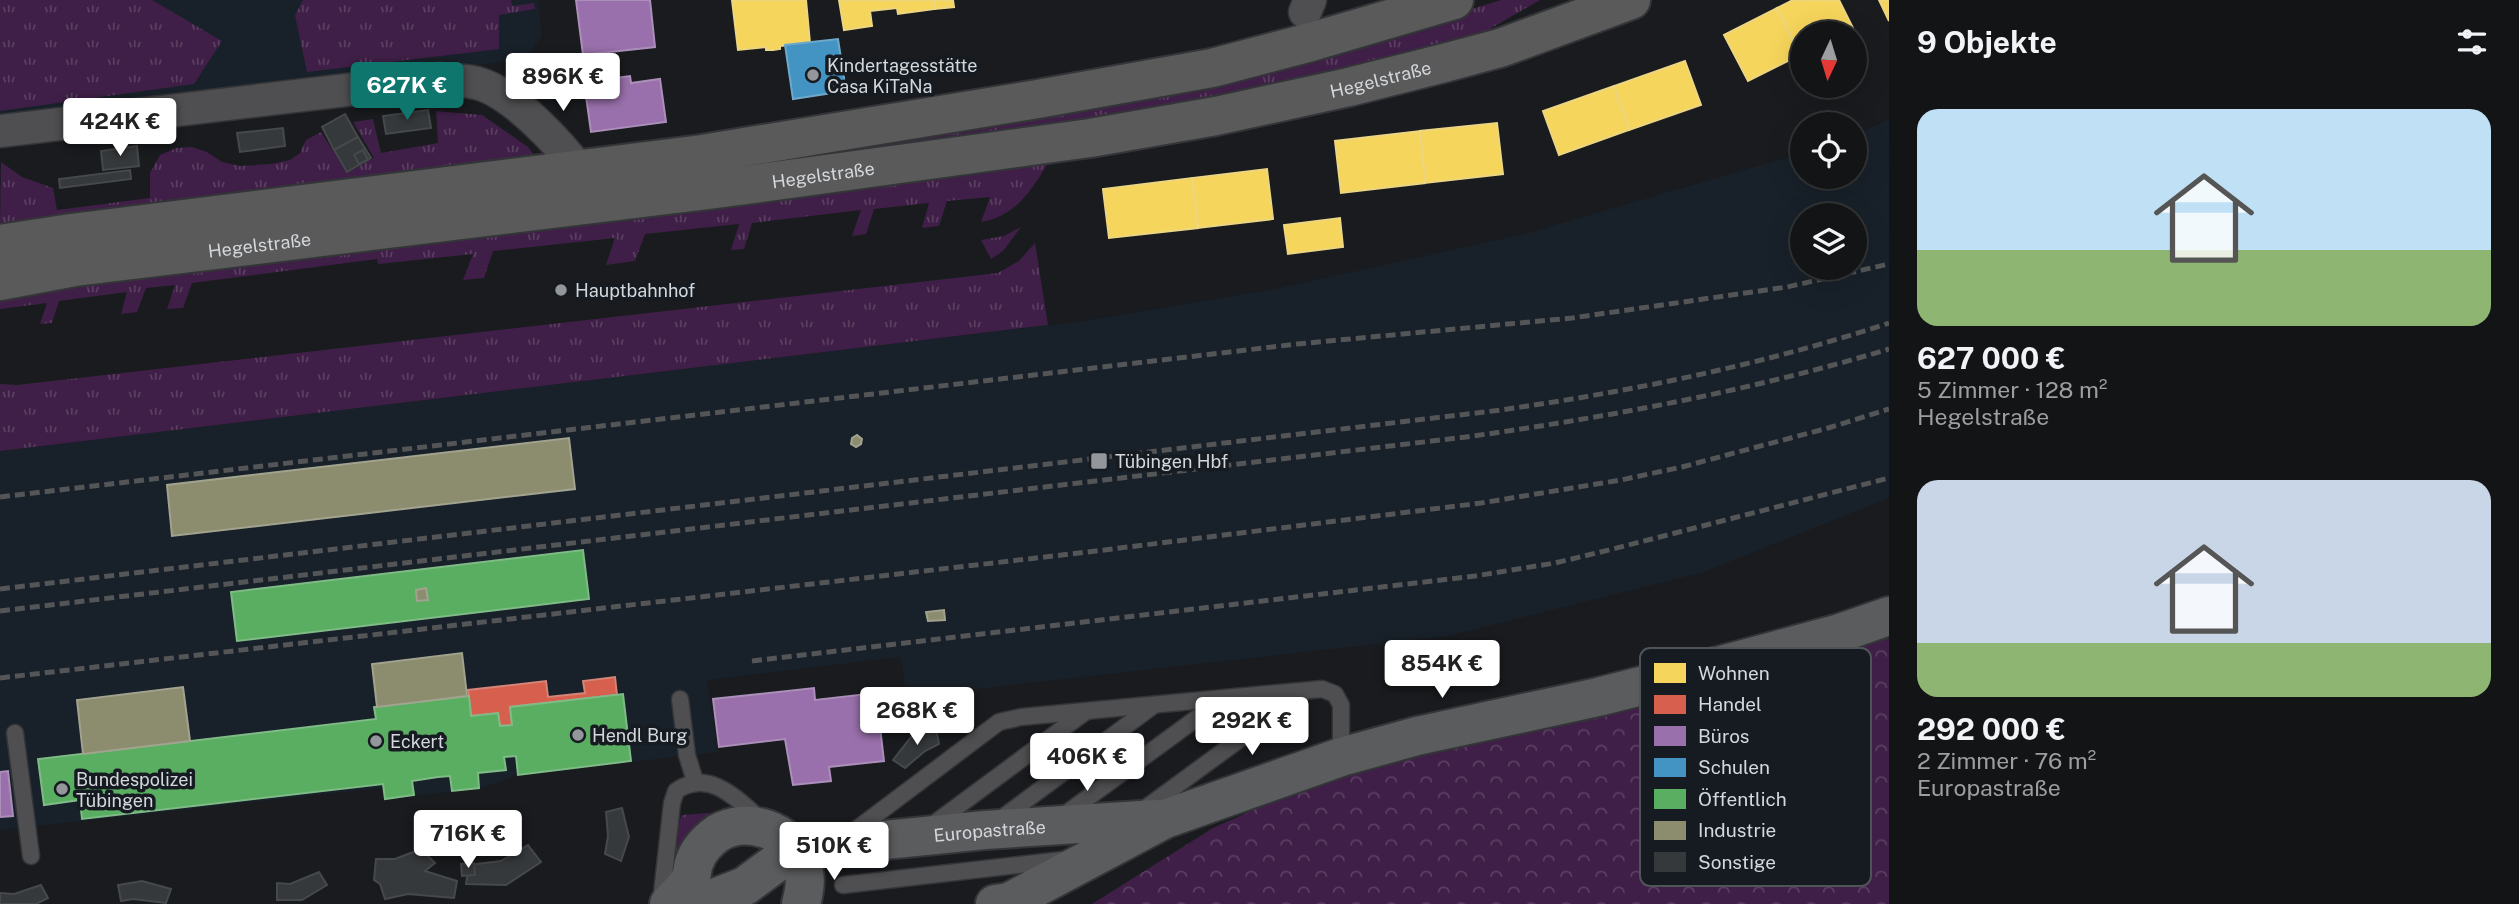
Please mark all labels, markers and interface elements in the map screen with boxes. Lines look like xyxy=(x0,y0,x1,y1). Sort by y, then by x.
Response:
north arrow xyxy=(1790,21,1867,98)
map controls xyxy=(1790,21,1867,280)
icon: filters xyxy=(2453,23,2491,61)
text: 9 Objekte xyxy=(1917,24,2057,60)
pin: 896K € xyxy=(506,54,620,113)
place label: Kindertagesstätte Casa KiTaNa xyxy=(827,55,977,97)
street label: Hegelstraße xyxy=(1328,56,1433,101)
pin: 627K € xyxy=(350,62,464,122)
text: 896K € xyxy=(522,62,604,89)
marker: Kindertagesstätte Casa KiTaNa xyxy=(805,67,821,83)
text: 627K € xyxy=(367,71,447,98)
pin: 424K € xyxy=(63,99,177,158)
text: 424K € xyxy=(79,107,161,134)
button: locate xyxy=(1790,112,1867,189)
icon: home xyxy=(2141,155,2267,281)
street label: Hegelstraße xyxy=(770,157,876,192)
button: layers xyxy=(1790,203,1867,280)
street label: Hegelstraße xyxy=(207,228,312,261)
place label: Hauptbahnhof xyxy=(575,280,695,301)
marker: Hauptbahnhof xyxy=(553,282,569,298)
text: 627 000 € xyxy=(1917,340,2066,376)
text: 5 Zimmer · 128 m² xyxy=(1917,376,2107,403)
text: Hegelstraße xyxy=(1917,403,2049,430)
marker: Tübingen Hbf xyxy=(1089,451,1109,471)
place label: Tübingen Hbf xyxy=(1115,451,1228,472)
icon: home xyxy=(2141,526,2267,652)
pin: 854K € xyxy=(1385,640,1499,700)
legend xyxy=(1640,648,1871,886)
text: 854K € xyxy=(1401,649,1483,676)
text: Wohnen xyxy=(1698,662,1770,684)
pin: 268K € xyxy=(860,688,974,747)
text: Handel xyxy=(1698,693,1762,715)
text: 268K € xyxy=(876,696,958,723)
pin: 292K € xyxy=(1195,698,1309,757)
text: 292K € xyxy=(1211,706,1293,733)
text: 292 000 € xyxy=(1917,711,2066,747)
place label: Hendl Burg xyxy=(592,725,688,746)
text: Büros xyxy=(1698,725,1749,747)
marker: Hendl Burg xyxy=(570,727,586,743)
place label: Eckert xyxy=(390,731,444,752)
marker: Eckert xyxy=(368,733,384,749)
pin: 406K € xyxy=(1030,734,1144,793)
text: 406K € xyxy=(1046,742,1128,769)
text: 2 Zimmer · 76 m² xyxy=(1917,747,2096,774)
text: Schulen xyxy=(1698,756,1770,778)
place label: Bundespolizei Tübingen xyxy=(76,769,193,811)
text: Europastraße xyxy=(1917,774,2061,801)
marker: Bundespolizei Tübingen xyxy=(54,781,70,797)
text: Öffentlich xyxy=(1698,788,1787,810)
pin: 716K € xyxy=(411,810,525,870)
street label: Europastraße xyxy=(932,816,1046,846)
text: 716K € xyxy=(430,819,506,846)
text: Industrie xyxy=(1698,819,1776,841)
pin: 510K € xyxy=(777,822,891,882)
text: 510K € xyxy=(796,831,872,858)
text: Sonstige xyxy=(1698,851,1776,873)

